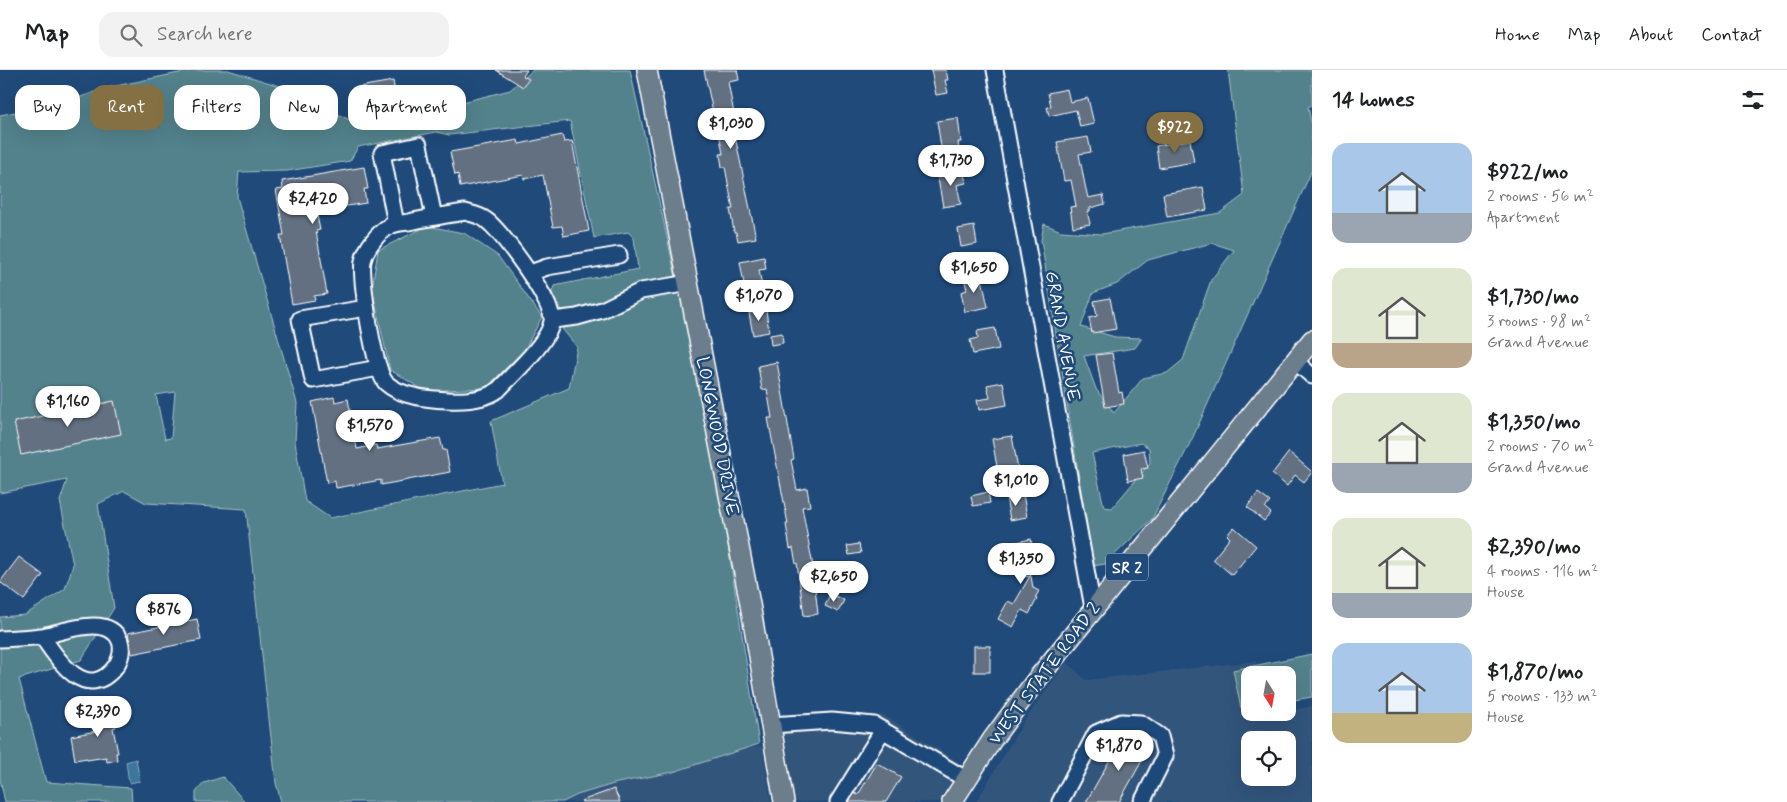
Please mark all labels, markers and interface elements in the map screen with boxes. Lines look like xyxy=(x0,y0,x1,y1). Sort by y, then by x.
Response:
search box xyxy=(99,12,449,57)
text: Map xyxy=(25,19,69,50)
icon: search xyxy=(117,21,145,49)
text: Search here xyxy=(157,22,253,47)
text: Home xyxy=(1495,23,1540,47)
text: Map xyxy=(1568,23,1601,47)
text: About xyxy=(1629,23,1673,47)
text: Contact xyxy=(1701,23,1762,47)
chip: Buy xyxy=(15,85,80,130)
chip: Rent xyxy=(90,85,164,130)
chip: Filters xyxy=(174,85,260,130)
chip: New xyxy=(270,85,338,130)
chip: Apartment xyxy=(348,85,466,130)
text: 14 homes xyxy=(1332,86,1415,114)
icon: filters xyxy=(1739,86,1767,114)
pin: $1,030 xyxy=(690,108,772,150)
pin: $922 xyxy=(1145,112,1205,154)
text: $1,030 xyxy=(709,113,753,134)
text: $922 xyxy=(1157,117,1193,138)
pin: $1,730 xyxy=(910,144,992,187)
text: $1,730 xyxy=(929,150,973,171)
text: $922/mo xyxy=(1487,158,1568,186)
icon: home xyxy=(1372,163,1432,223)
pin: $2,420 xyxy=(272,182,354,225)
text: 2 rooms · 56 m² xyxy=(1487,186,1594,207)
text: $2,420 xyxy=(289,188,337,209)
text: Apartment xyxy=(1487,207,1560,228)
pin: $1,650 xyxy=(933,252,1015,294)
text: $1,650 xyxy=(951,257,997,278)
street label: GRAND AVENUE xyxy=(1039,269,1085,403)
pin: $1,070 xyxy=(718,280,800,322)
text: $1,730/mo xyxy=(1487,283,1579,311)
text: $1,070 xyxy=(735,285,783,306)
icon: home xyxy=(1372,288,1432,348)
text: 3 rooms · 98 m² xyxy=(1487,311,1591,332)
text: Grand Avenue xyxy=(1487,332,1589,353)
street label: LONGWOOD DRIVE xyxy=(690,355,744,518)
pin: $1,160 xyxy=(27,386,109,428)
text: $1,160 xyxy=(46,391,90,412)
text: $1,350/mo xyxy=(1487,408,1580,436)
pin: $1,570 xyxy=(329,410,411,452)
icon: home xyxy=(1372,413,1432,473)
text: $1,570 xyxy=(347,415,393,436)
text: 2 rooms · 70 m² xyxy=(1487,436,1594,457)
text: Grand Avenue xyxy=(1487,457,1589,478)
pin: $1,010 xyxy=(975,464,1057,507)
text: $1,010 xyxy=(994,470,1038,491)
text: $2,390/mo xyxy=(1487,533,1581,561)
icon: home xyxy=(1372,538,1432,598)
pin: $1,350 xyxy=(980,542,1062,585)
text: $1,350 xyxy=(999,548,1043,569)
road number: SR 2 xyxy=(1106,554,1148,581)
pin: $2,650 xyxy=(793,560,875,603)
text: 4 rooms · 116 m² xyxy=(1487,561,1598,582)
text: $2,650 xyxy=(810,566,858,587)
text: House xyxy=(1487,582,1525,603)
pin: $876 xyxy=(134,594,194,636)
street label: WEST STATE ROAD 2 xyxy=(983,597,1106,750)
text: $876 xyxy=(147,599,181,620)
text: $1,870/mo xyxy=(1487,658,1583,686)
icon: home xyxy=(1372,663,1432,723)
north arrow xyxy=(1241,666,1296,721)
map controls xyxy=(1241,666,1296,786)
text: 5 rooms · 133 m² xyxy=(1487,686,1597,707)
pin: $2,390 xyxy=(57,696,139,738)
text: $2,390 xyxy=(76,701,120,722)
text: House xyxy=(1487,707,1525,728)
pin: $1,870 xyxy=(1078,730,1160,772)
button: locate xyxy=(1241,731,1296,786)
text: $1,870 xyxy=(1096,735,1142,756)

